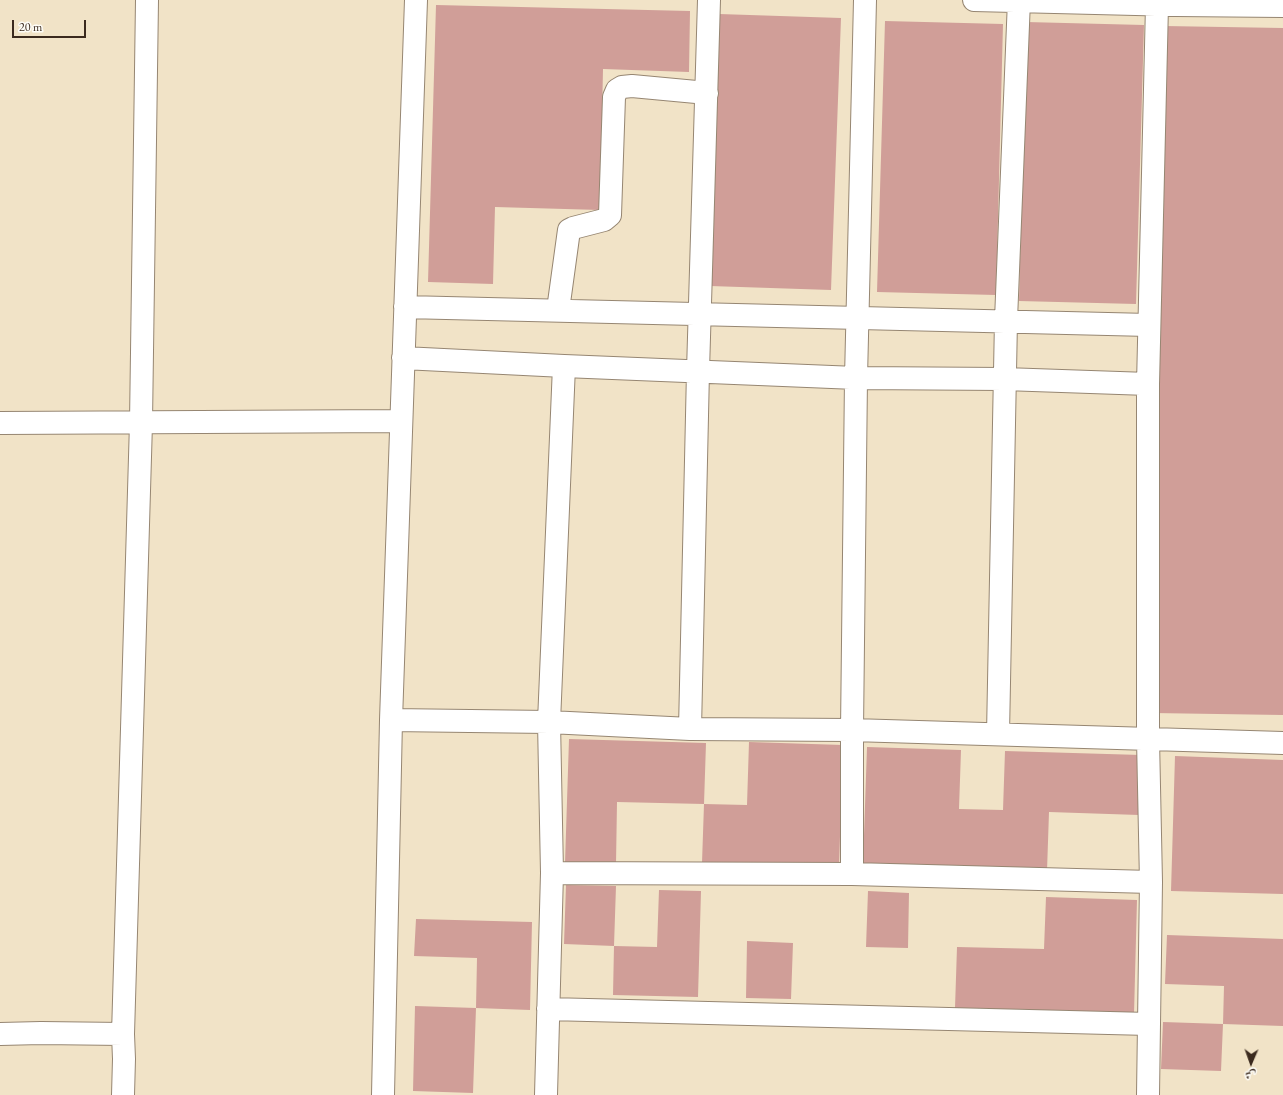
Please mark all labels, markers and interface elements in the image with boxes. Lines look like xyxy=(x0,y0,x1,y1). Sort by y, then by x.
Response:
scale bar xyxy=(14,12,88,38)
text: 20 m xyxy=(19,19,42,35)
north arrow xyxy=(1231,1043,1271,1083)
text: ش xyxy=(1245,1068,1256,1082)

